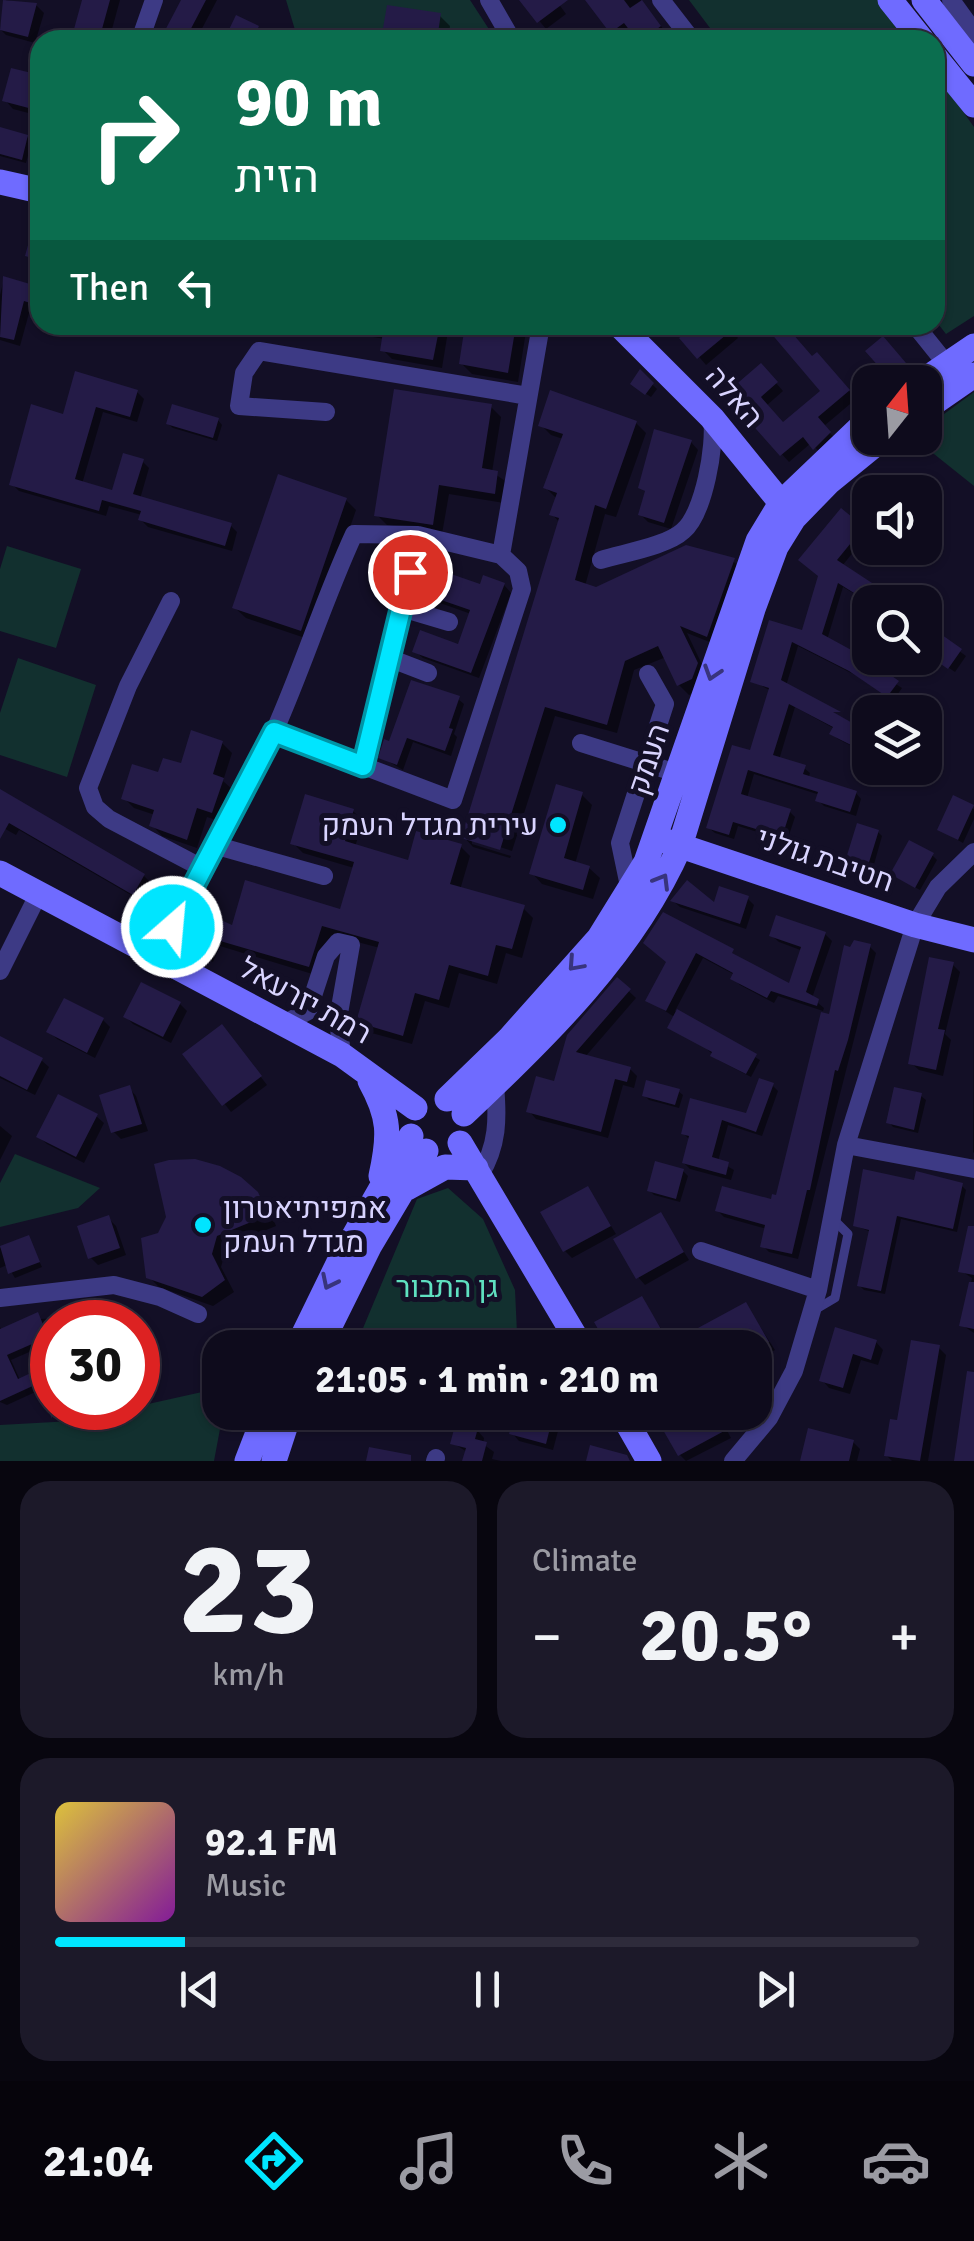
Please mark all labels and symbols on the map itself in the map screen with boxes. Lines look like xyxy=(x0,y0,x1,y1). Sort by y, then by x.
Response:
street label: האלה xyxy=(697,358,771,436)
north arrow xyxy=(852,365,942,455)
pin xyxy=(368,530,453,615)
one-way arrow xyxy=(703,663,723,680)
street label: העמק xyxy=(620,719,678,799)
place label: עירית מגדל העמק xyxy=(322,807,538,844)
marker: עירית מגדל העמק xyxy=(547,814,569,836)
street label: חטיבת גולני xyxy=(752,819,898,901)
one-way arrow xyxy=(650,874,669,892)
position arrow xyxy=(120,875,224,979)
street label: רמת יזרעאל xyxy=(232,950,378,1052)
one-way arrow xyxy=(569,952,587,971)
place label: אמפיתיאטרון מגדל העמק xyxy=(223,1190,387,1261)
marker: אמפיתיאטרון מגדל העמק xyxy=(192,1214,214,1236)
park label: גן התבור xyxy=(396,1269,498,1306)
one-way arrow xyxy=(321,1272,341,1290)
speed limit sign: 30 xyxy=(30,1300,160,1430)

